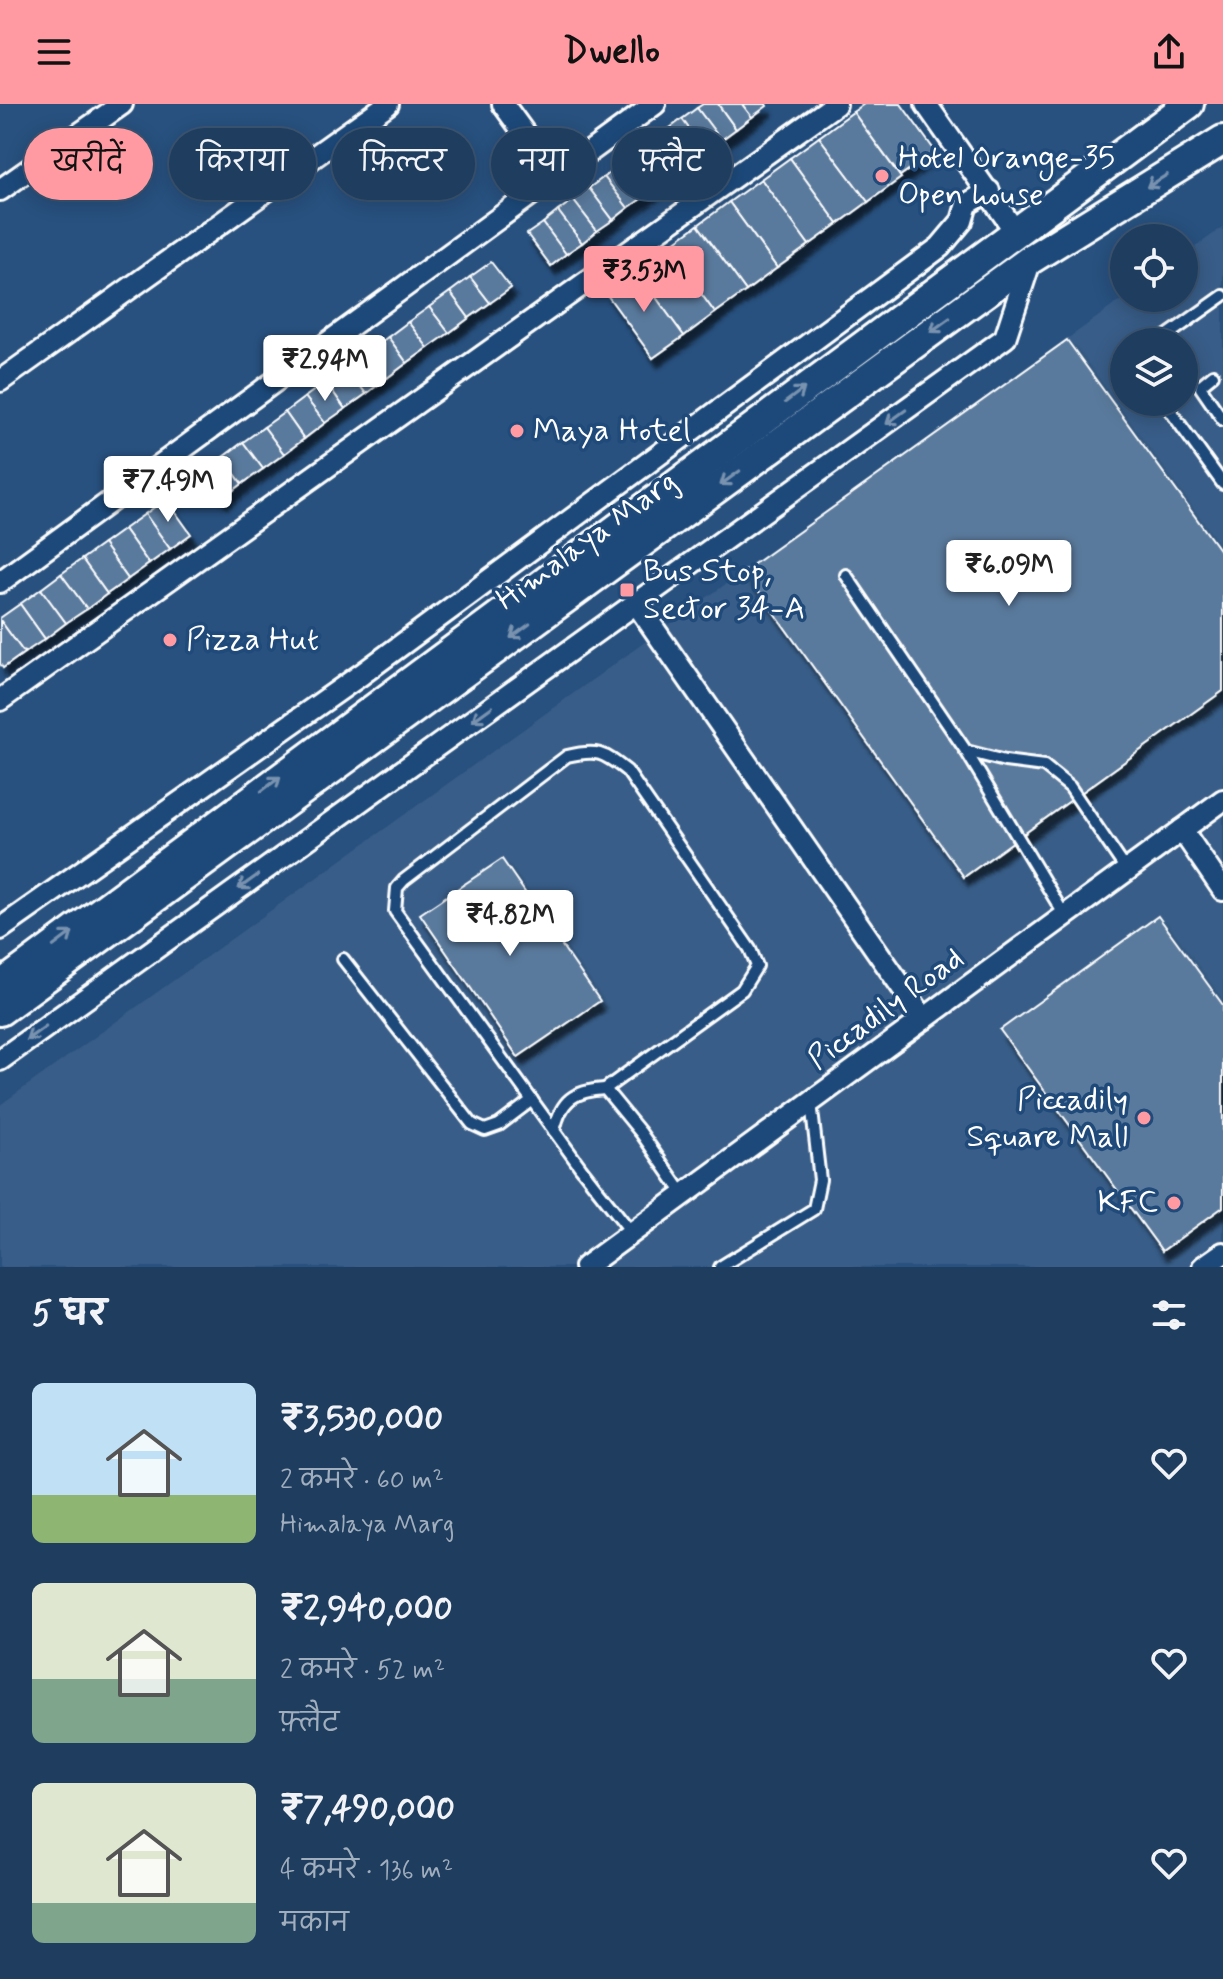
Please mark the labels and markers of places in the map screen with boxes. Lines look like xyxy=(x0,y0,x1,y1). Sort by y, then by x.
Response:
place label: Hotel Orange-35 Open house xyxy=(898,137,1115,216)
marker: Hotel Orange-35 Open house xyxy=(873,167,891,185)
pin: ₹3.53M xyxy=(579,246,709,314)
pin: ₹2.94M xyxy=(260,335,390,403)
place label: Maya Hotel xyxy=(533,410,691,452)
marker: Maya Hotel xyxy=(508,422,526,440)
pin: ₹7.49M xyxy=(103,456,233,524)
pin: ₹6.09M xyxy=(944,540,1074,608)
place label: Bus Stop, Sector 34-A xyxy=(643,551,805,630)
marker: Bus Stop, Sector 34-A xyxy=(618,581,636,599)
place label: Pizza Hut xyxy=(186,619,319,661)
marker: Pizza Hut xyxy=(161,631,179,649)
pin: ₹4.82M xyxy=(445,890,575,958)
place label: Piccadily Square Mall xyxy=(966,1079,1128,1158)
marker: Piccadily Square Mall xyxy=(1135,1109,1153,1127)
place label: KFC xyxy=(1098,1182,1158,1224)
marker: KFC xyxy=(1165,1194,1183,1212)

